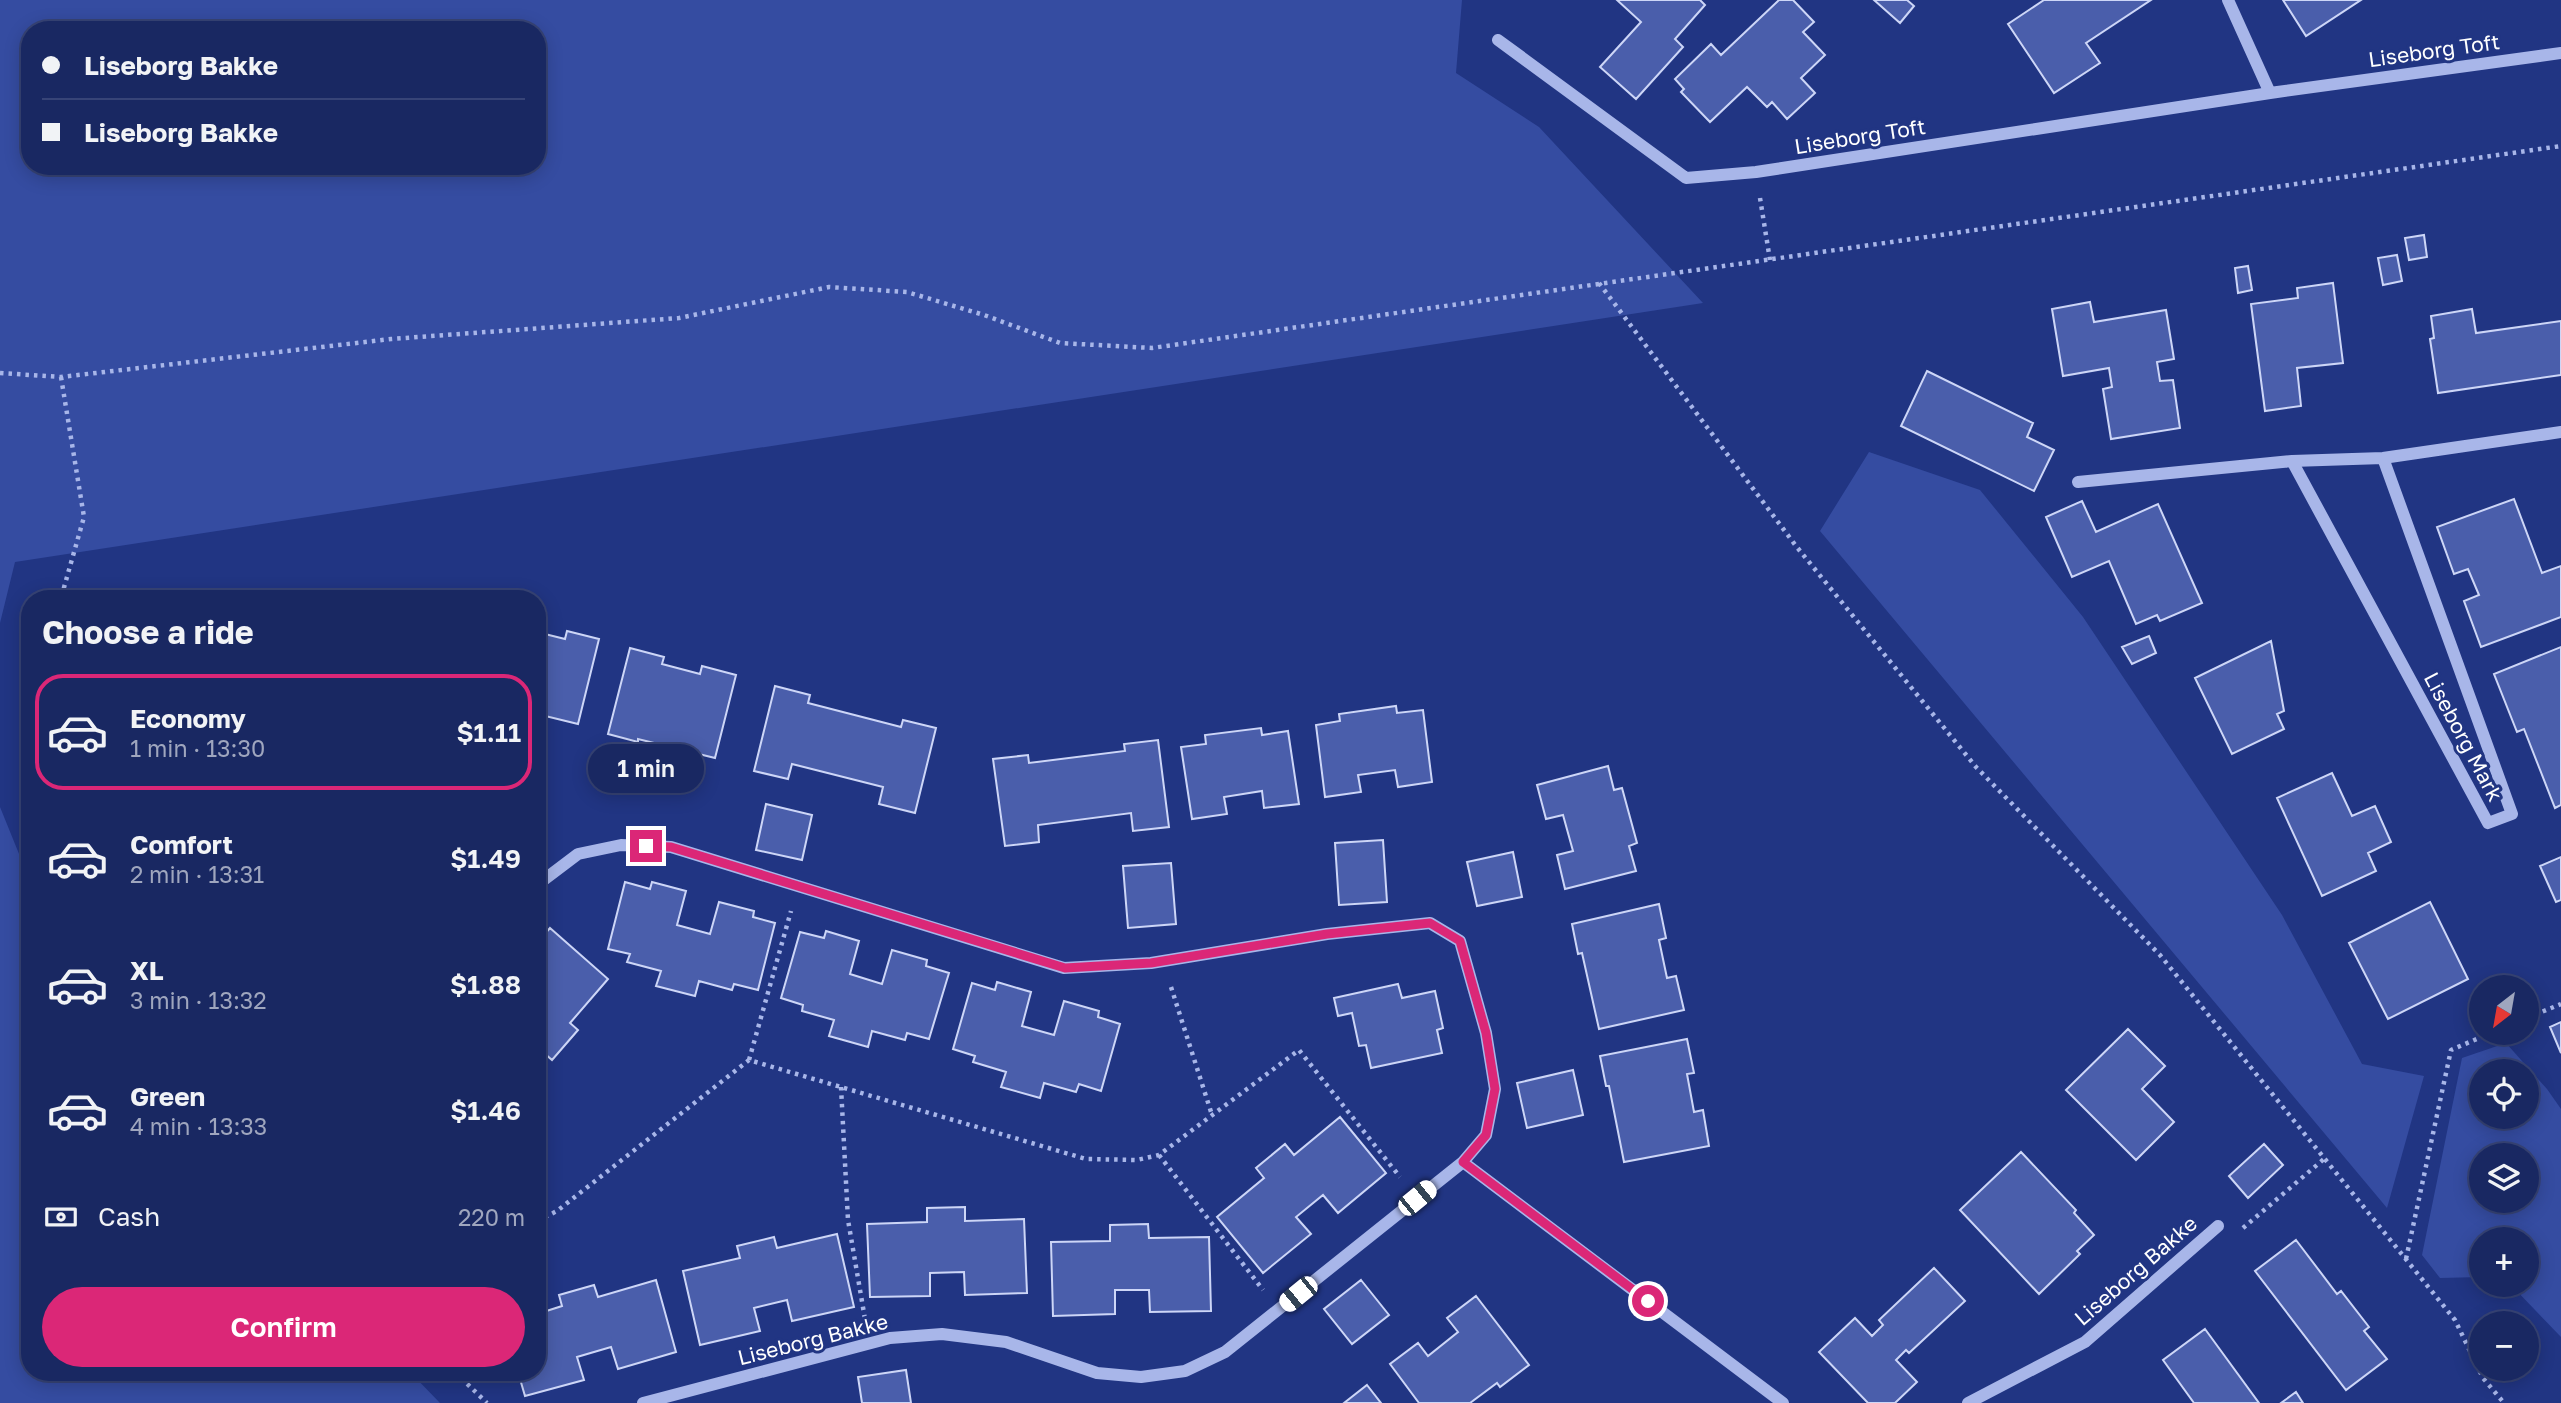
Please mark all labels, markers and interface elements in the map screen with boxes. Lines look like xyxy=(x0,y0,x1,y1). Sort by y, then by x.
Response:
street label: Liseborg Toft xyxy=(2367,28,2501,72)
text: Liseborg Bakke xyxy=(84,50,278,81)
street label: Liseborg Toft xyxy=(1792,113,1927,159)
text: Liseborg Bakke xyxy=(84,117,278,148)
text: Choose a ride xyxy=(42,613,254,651)
street label: Liseborg Mark xyxy=(2419,667,2509,806)
icon: car xyxy=(46,701,109,764)
text: Economy xyxy=(130,703,246,734)
text: $1.11 xyxy=(456,717,521,748)
text: 1 min · 13:30 xyxy=(130,734,265,762)
callout: 1 min xyxy=(588,744,704,794)
text: 1 min xyxy=(617,754,675,782)
icon: car xyxy=(46,827,109,890)
text: Comfort xyxy=(130,829,233,860)
route end xyxy=(630,830,662,862)
text: $1.49 xyxy=(450,843,521,874)
text: 2 min · 13:31 xyxy=(130,860,264,888)
icon: car xyxy=(46,953,109,1016)
text: XL xyxy=(130,955,164,986)
text: $1.88 xyxy=(450,969,521,1000)
north arrow xyxy=(2469,975,2539,1045)
map controls xyxy=(2469,975,2539,1381)
text: 3 min · 13:32 xyxy=(130,986,267,1014)
button: locate xyxy=(2469,1059,2539,1129)
icon: car xyxy=(46,1079,109,1142)
text: Green xyxy=(130,1081,205,1112)
text: $1.46 xyxy=(450,1095,521,1126)
text: 4 min · 13:33 xyxy=(130,1112,267,1140)
button: layers xyxy=(2469,1143,2539,1213)
car xyxy=(1395,1177,1440,1219)
icon: cash xyxy=(42,1198,80,1236)
text: Cash xyxy=(98,1201,160,1232)
text: 220 m xyxy=(458,1203,525,1231)
street label: Liseborg Bakke xyxy=(2069,1210,2202,1331)
button: + xyxy=(2469,1227,2539,1297)
car xyxy=(1276,1273,1321,1315)
route start xyxy=(1632,1285,1664,1317)
button: Confirm xyxy=(42,1287,525,1367)
street label: Liseborg Bakke xyxy=(735,1308,891,1370)
button: − xyxy=(2469,1311,2539,1381)

